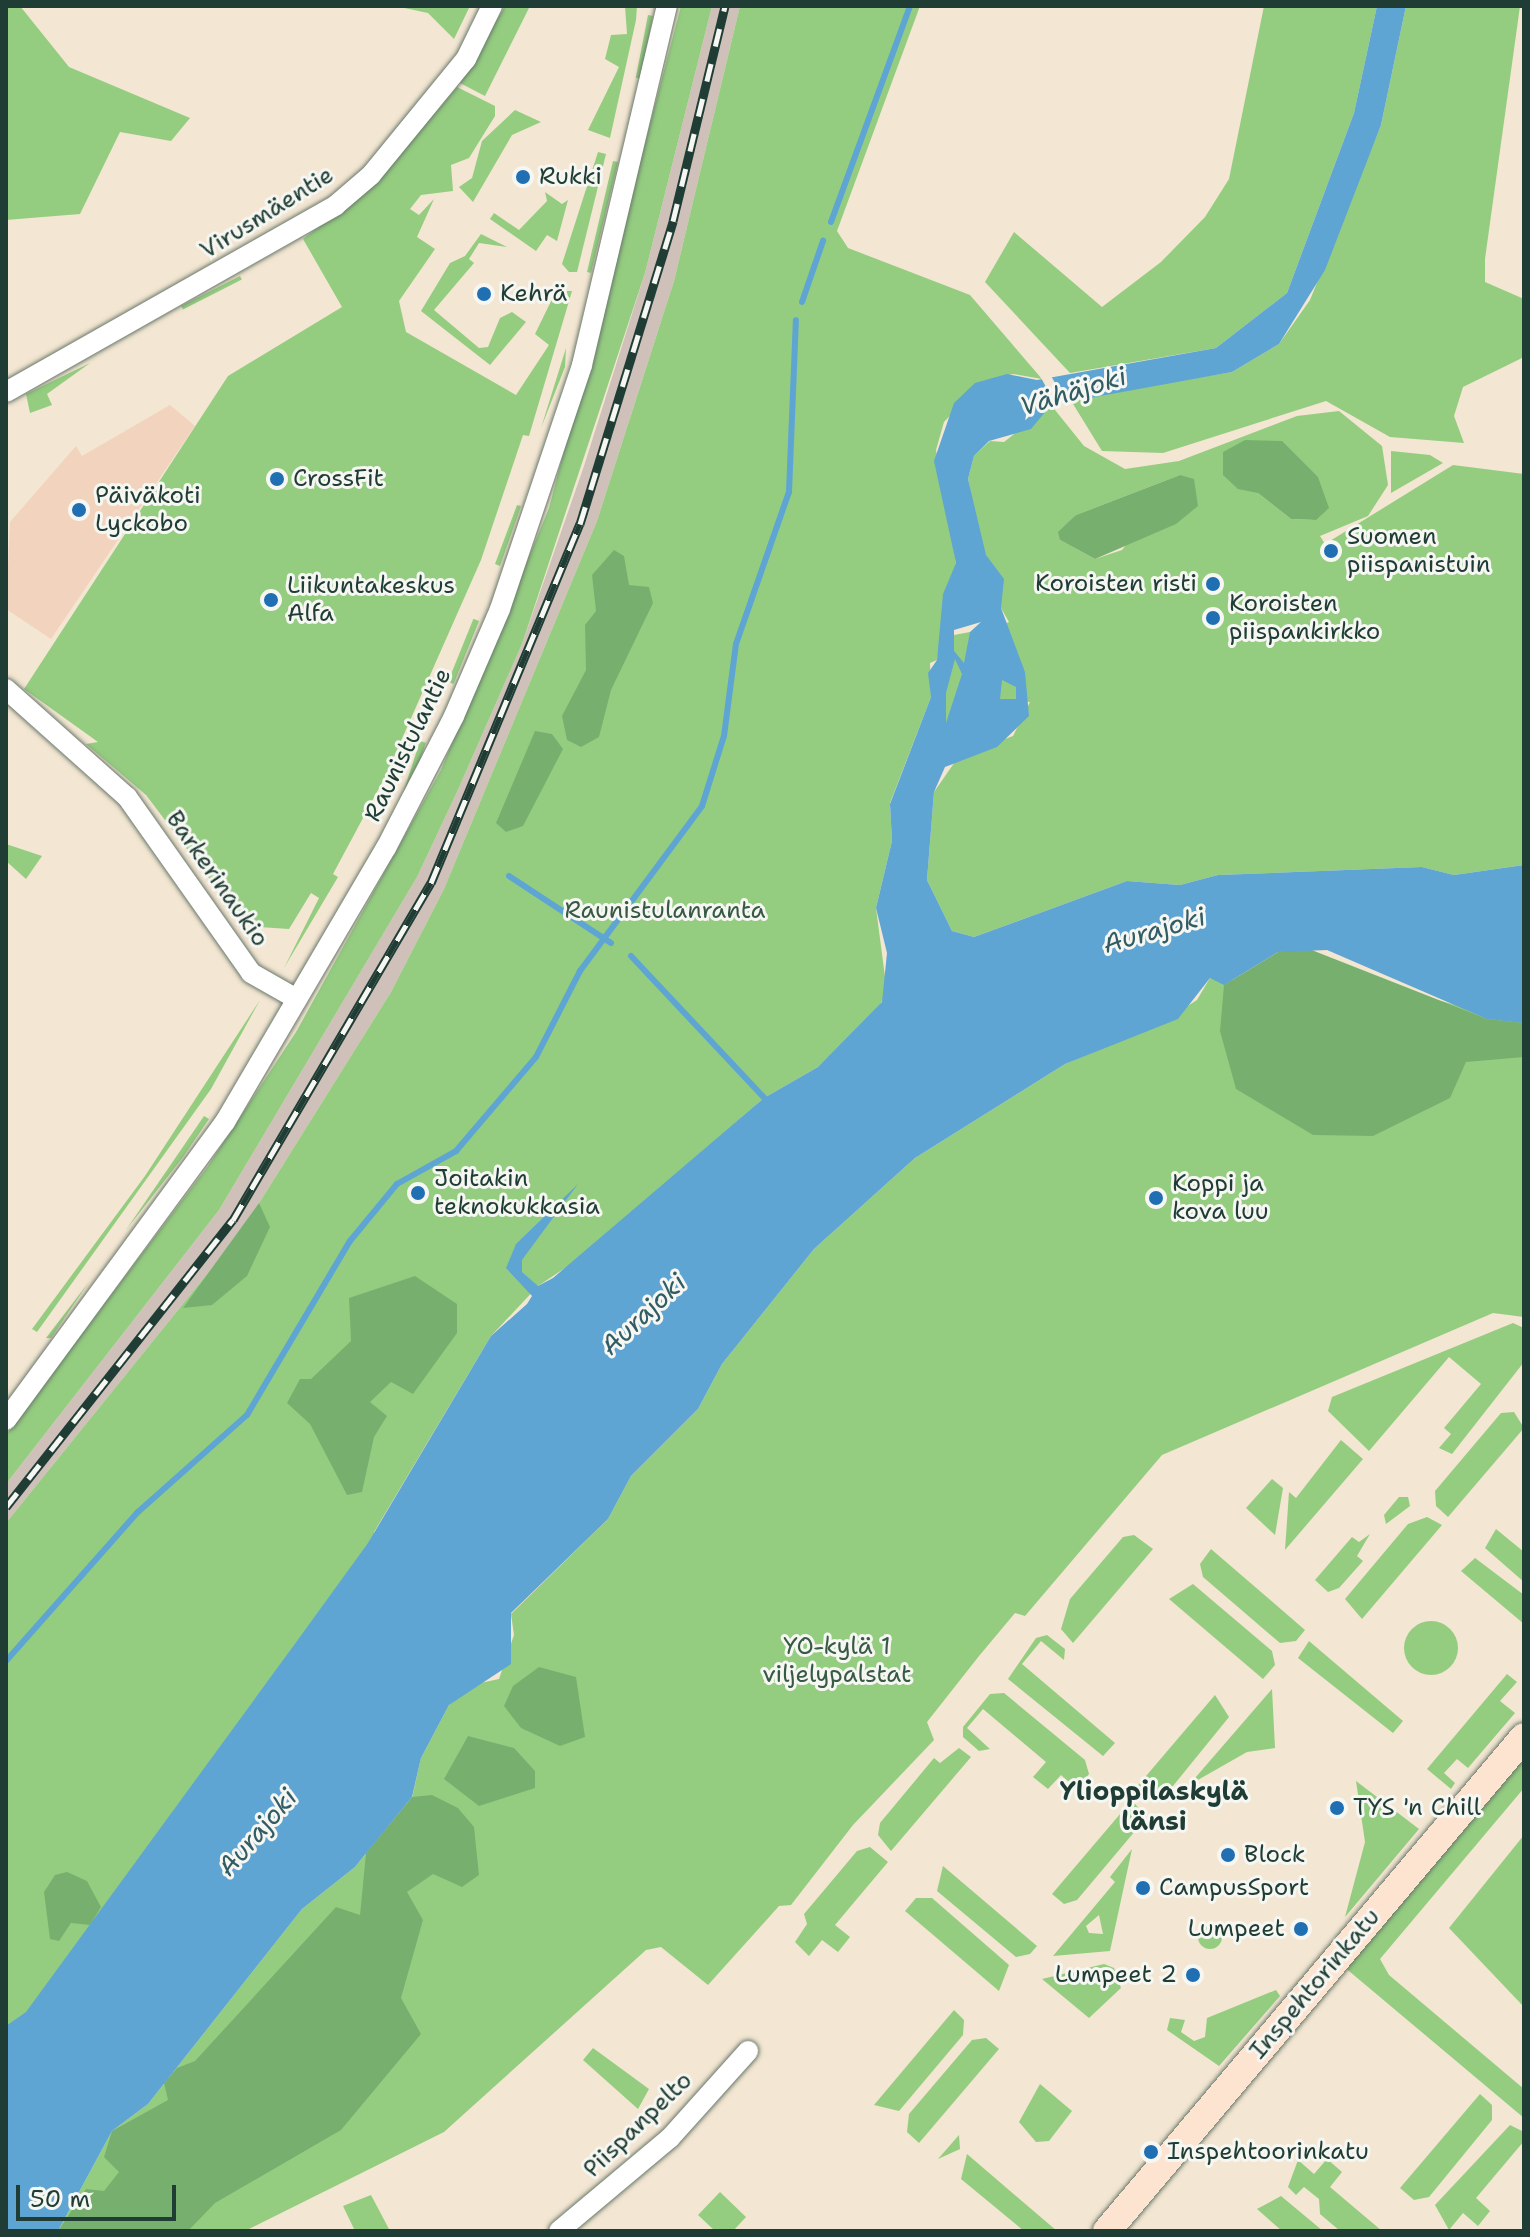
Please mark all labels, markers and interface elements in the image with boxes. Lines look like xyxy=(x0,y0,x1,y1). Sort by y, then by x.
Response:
street label: Virusmäentie xyxy=(195,161,339,265)
place label: Rukki xyxy=(539,163,602,191)
marker: Rukki xyxy=(514,168,532,186)
place label: Kehrä xyxy=(500,280,567,308)
marker: Kehrä xyxy=(475,285,493,303)
water label: Vähäjoki xyxy=(1016,360,1130,422)
place label: CrossFit xyxy=(293,465,384,493)
marker: CrossFit xyxy=(268,470,286,488)
place label: Päiväkoti Lyckobo xyxy=(95,482,201,538)
marker: Päiväkoti Lyckobo xyxy=(70,501,88,519)
place label: Suomen piispanistuin xyxy=(1347,523,1490,579)
marker: Suomen piispanistuin xyxy=(1322,542,1340,560)
place label: Koroisten risti xyxy=(1035,570,1197,598)
place label: Liikuntakeskus Alfa xyxy=(287,572,455,628)
marker: Koroisten risti xyxy=(1204,575,1222,593)
place label: Koroisten piispankirkko xyxy=(1229,590,1380,646)
marker: Liikuntakeskus Alfa xyxy=(262,591,280,609)
marker: Koroisten piispankirkko xyxy=(1204,609,1222,627)
street label: Raunistulantie xyxy=(358,664,458,826)
street label: Barkerinaukio xyxy=(160,806,274,952)
park label: Raunistulanranta xyxy=(564,897,766,925)
water label: Aurajoki xyxy=(1099,901,1209,959)
place label: Joitakin teknokukkasia xyxy=(434,1165,600,1221)
place label: Koppi ja kova luu xyxy=(1172,1170,1269,1226)
marker: Joitakin teknokukkasia xyxy=(409,1184,427,1202)
marker: Koppi ja kova luu xyxy=(1147,1189,1165,1207)
water label: Aurajoki xyxy=(594,1267,692,1361)
park label: YO-kylä 1 viljelypalstat xyxy=(763,1633,911,1689)
district label: Ylioppilaskylä länsi xyxy=(1060,1775,1248,1836)
water label: Aurajoki xyxy=(211,1782,303,1882)
place label: TYS 'n Chill xyxy=(1353,1794,1481,1822)
marker: TYS 'n Chill xyxy=(1328,1799,1346,1817)
place label: Block xyxy=(1244,1841,1306,1869)
marker: Block xyxy=(1219,1846,1237,1864)
place label: CampusSport xyxy=(1159,1874,1309,1902)
marker: CampusSport xyxy=(1134,1879,1152,1897)
street label: Inspehtorinkatu xyxy=(1244,1903,1386,2065)
place label: Lumpeet xyxy=(1188,1915,1285,1943)
marker: Lumpeet xyxy=(1292,1920,1310,1938)
place label: Lumpeet 2 xyxy=(1055,1961,1177,1989)
marker: Lumpeet 2 xyxy=(1184,1966,1202,1984)
street label: Piispanpelto xyxy=(578,2066,698,2184)
place label: Inspehtoorinkatu xyxy=(1167,2138,1369,2166)
marker: Inspehtoorinkatu xyxy=(1142,2143,1160,2161)
scale bar xyxy=(20,2169,180,2219)
text: 50 m xyxy=(30,2183,90,2215)

